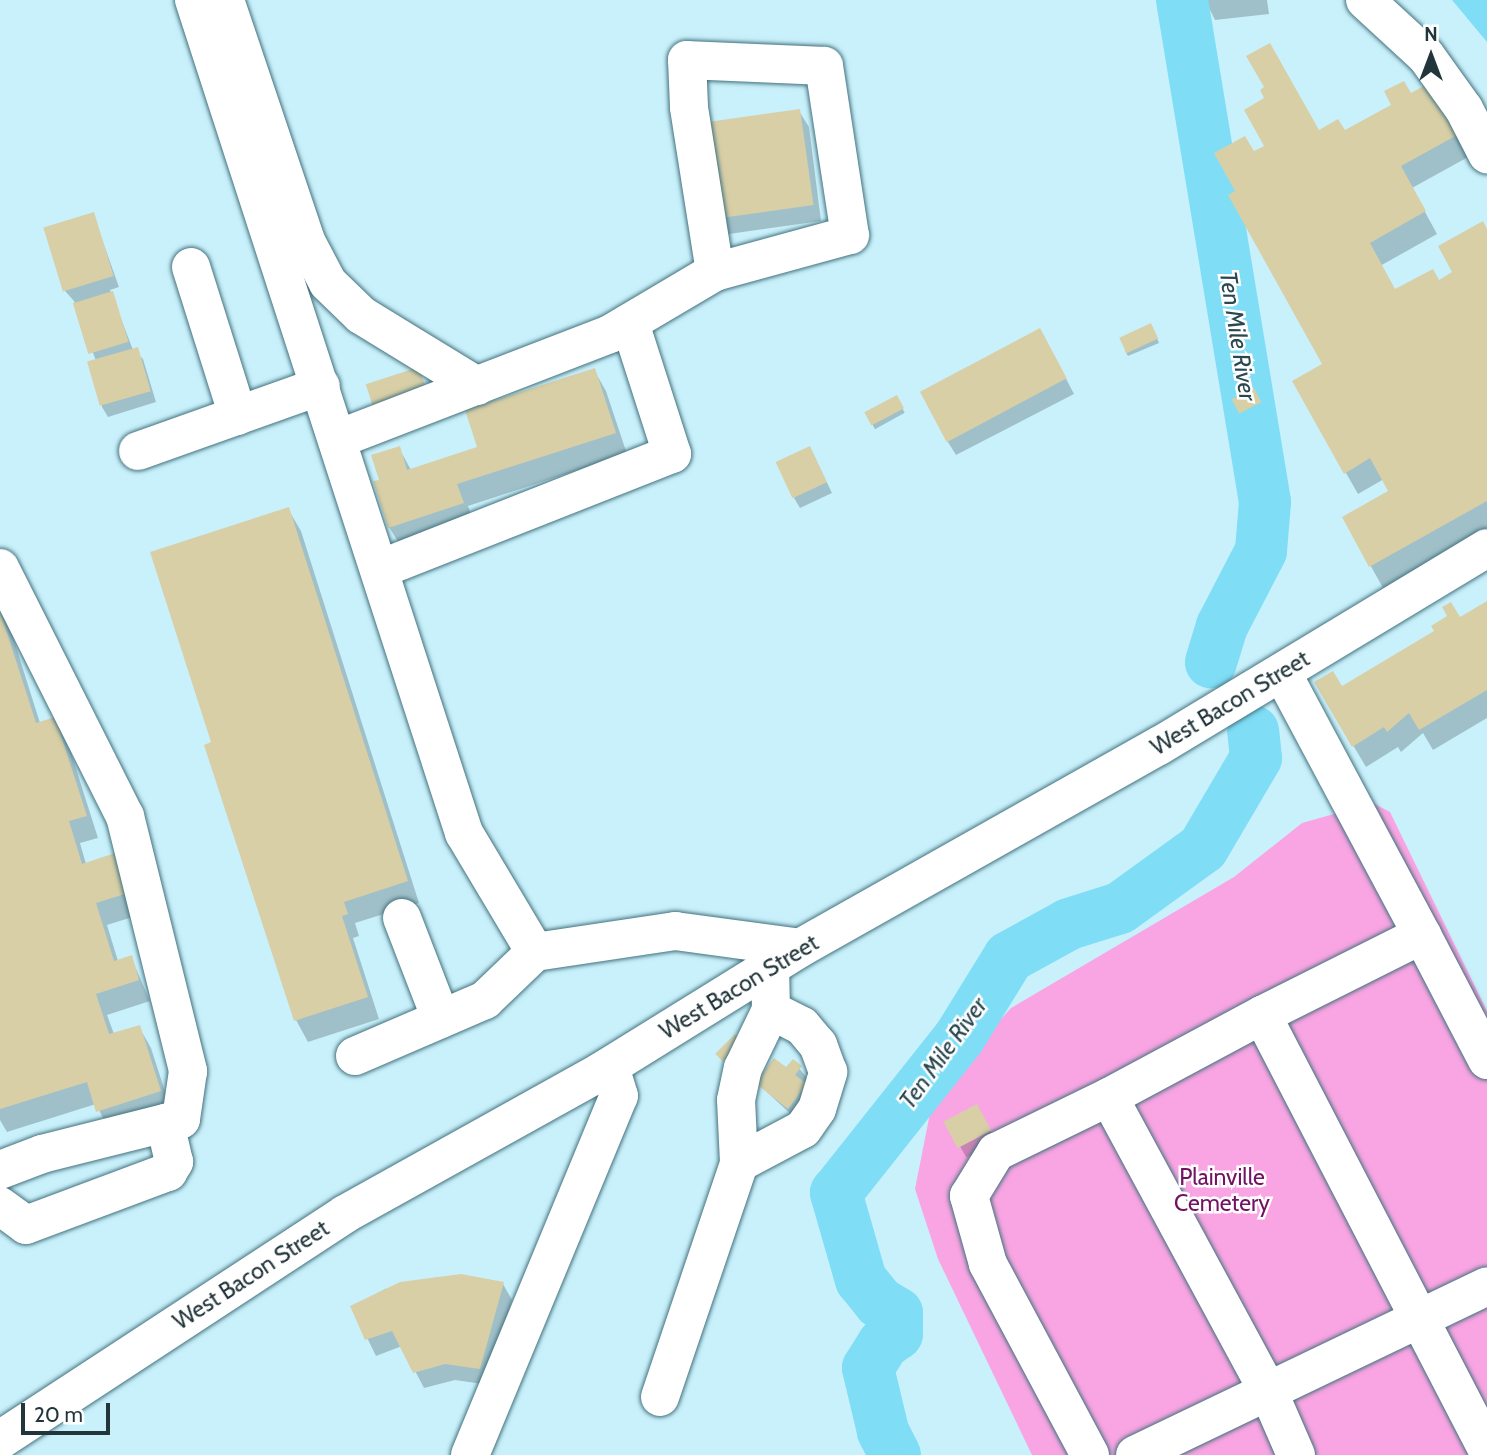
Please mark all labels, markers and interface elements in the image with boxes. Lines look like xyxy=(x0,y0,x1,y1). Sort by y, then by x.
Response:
north arrow xyxy=(1396,21,1466,91)
text: N xyxy=(1424,23,1438,46)
water label: Ten Mile River xyxy=(1214,269,1262,403)
street label: West Bacon Street xyxy=(1146,645,1314,761)
street label: West Bacon Street xyxy=(655,929,823,1045)
water label: Ten Mile River xyxy=(893,992,993,1114)
park label: Plainville Cemetery xyxy=(1174,1163,1270,1217)
street label: West Bacon Street xyxy=(168,1214,334,1336)
scale bar xyxy=(24,1388,114,1432)
text: 20 m xyxy=(34,1402,83,1427)

